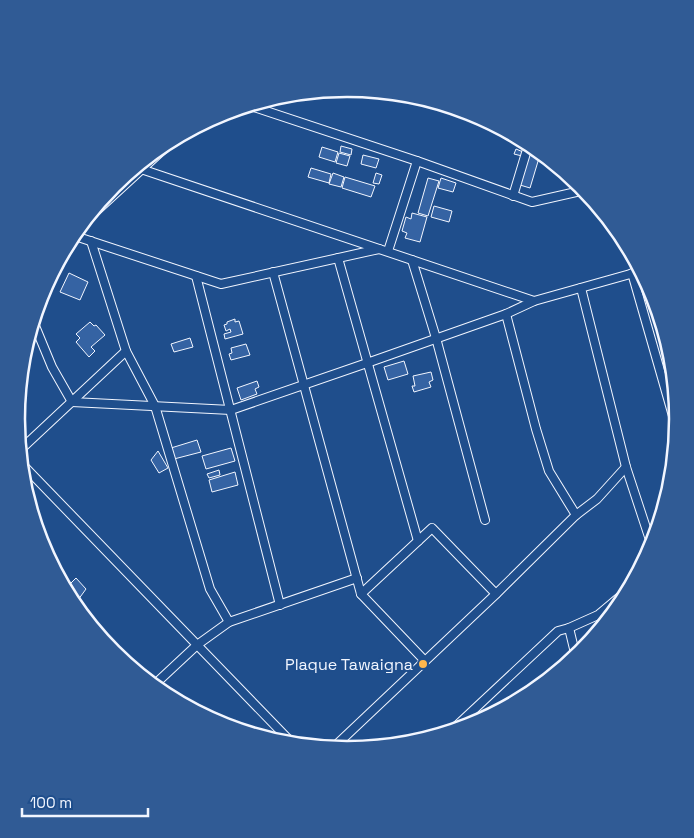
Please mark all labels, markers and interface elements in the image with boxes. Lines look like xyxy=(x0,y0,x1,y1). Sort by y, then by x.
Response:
place label: Plaque Tawaigna xyxy=(285,654,413,675)
marker: Plaque Tawaigna xyxy=(417,658,429,670)
scale bar xyxy=(22,786,149,818)
text: 100 m xyxy=(30,793,72,812)

